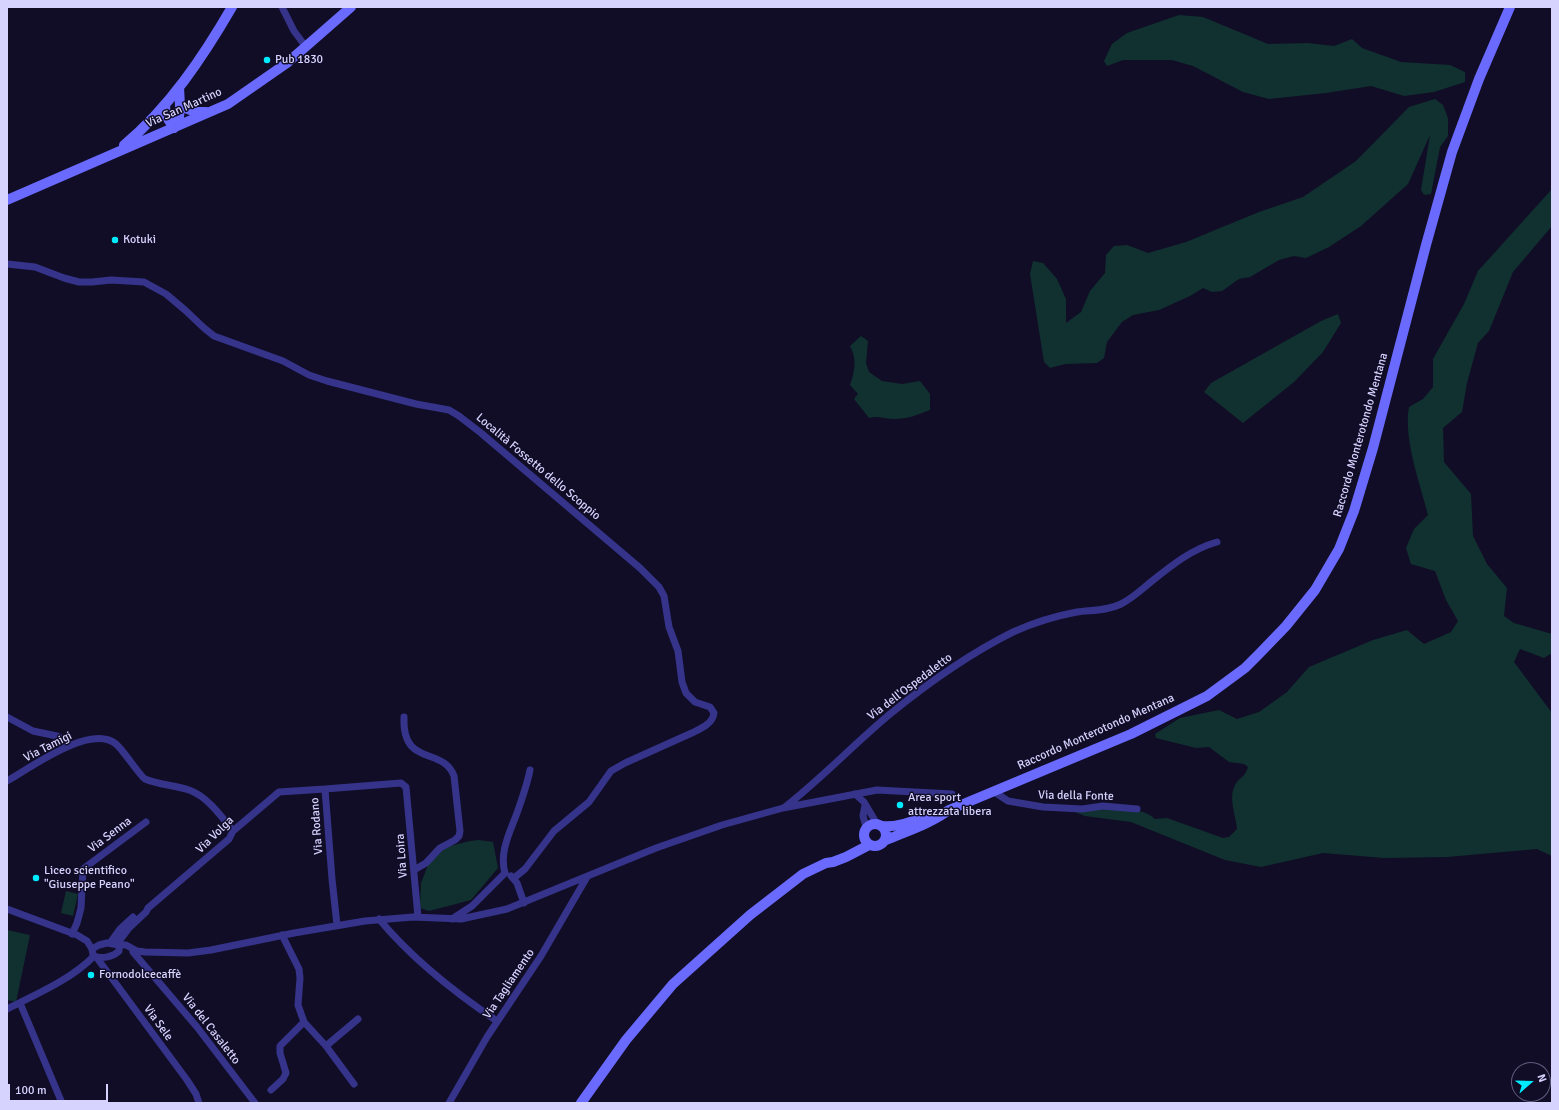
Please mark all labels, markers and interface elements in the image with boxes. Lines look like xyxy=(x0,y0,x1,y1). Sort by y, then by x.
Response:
place label: Pub 1830 xyxy=(275,53,323,67)
marker: Pub 1830 xyxy=(262,55,272,65)
street label: Via San Martino xyxy=(144,85,224,131)
place label: Kotuki xyxy=(123,233,156,247)
marker: Kotuki xyxy=(110,235,120,245)
street label: Raccordo Monterotondo Mentana xyxy=(1331,351,1391,519)
street label: Località Fossetto dello Scoppio xyxy=(473,411,603,523)
street label: Via dell'Ospedaletto xyxy=(865,651,955,723)
street label: Raccordo Monterotondo Mentana xyxy=(1015,691,1177,773)
street label: Via Tamigi xyxy=(21,729,75,765)
street label: Via della Fonte xyxy=(1038,788,1114,804)
place label: Area sport attrezzata libera xyxy=(908,791,992,819)
street label: Via Rodano xyxy=(308,797,326,855)
marker: Area sport attrezzata libera xyxy=(895,800,905,810)
street label: Via Volga xyxy=(193,813,237,857)
street label: Via Senna xyxy=(85,814,135,856)
street label: Via Loira xyxy=(393,833,411,879)
place label: Liceo scientifico "Giuseppe Peano" xyxy=(44,864,135,892)
marker: Liceo scientifico "Giuseppe Peano" xyxy=(31,873,41,883)
street label: Via Tagliamento xyxy=(480,946,538,1022)
place label: Fornodolcecaffè xyxy=(99,968,181,982)
marker: Fornodolcecaffè xyxy=(86,970,96,980)
street label: Via del Casaletto xyxy=(179,991,243,1067)
street label: Via Sele xyxy=(140,1002,176,1044)
north arrow xyxy=(1511,1062,1551,1102)
text: N xyxy=(1534,1072,1549,1084)
scale bar xyxy=(10,1076,110,1102)
text: 100 m xyxy=(15,1083,47,1098)

